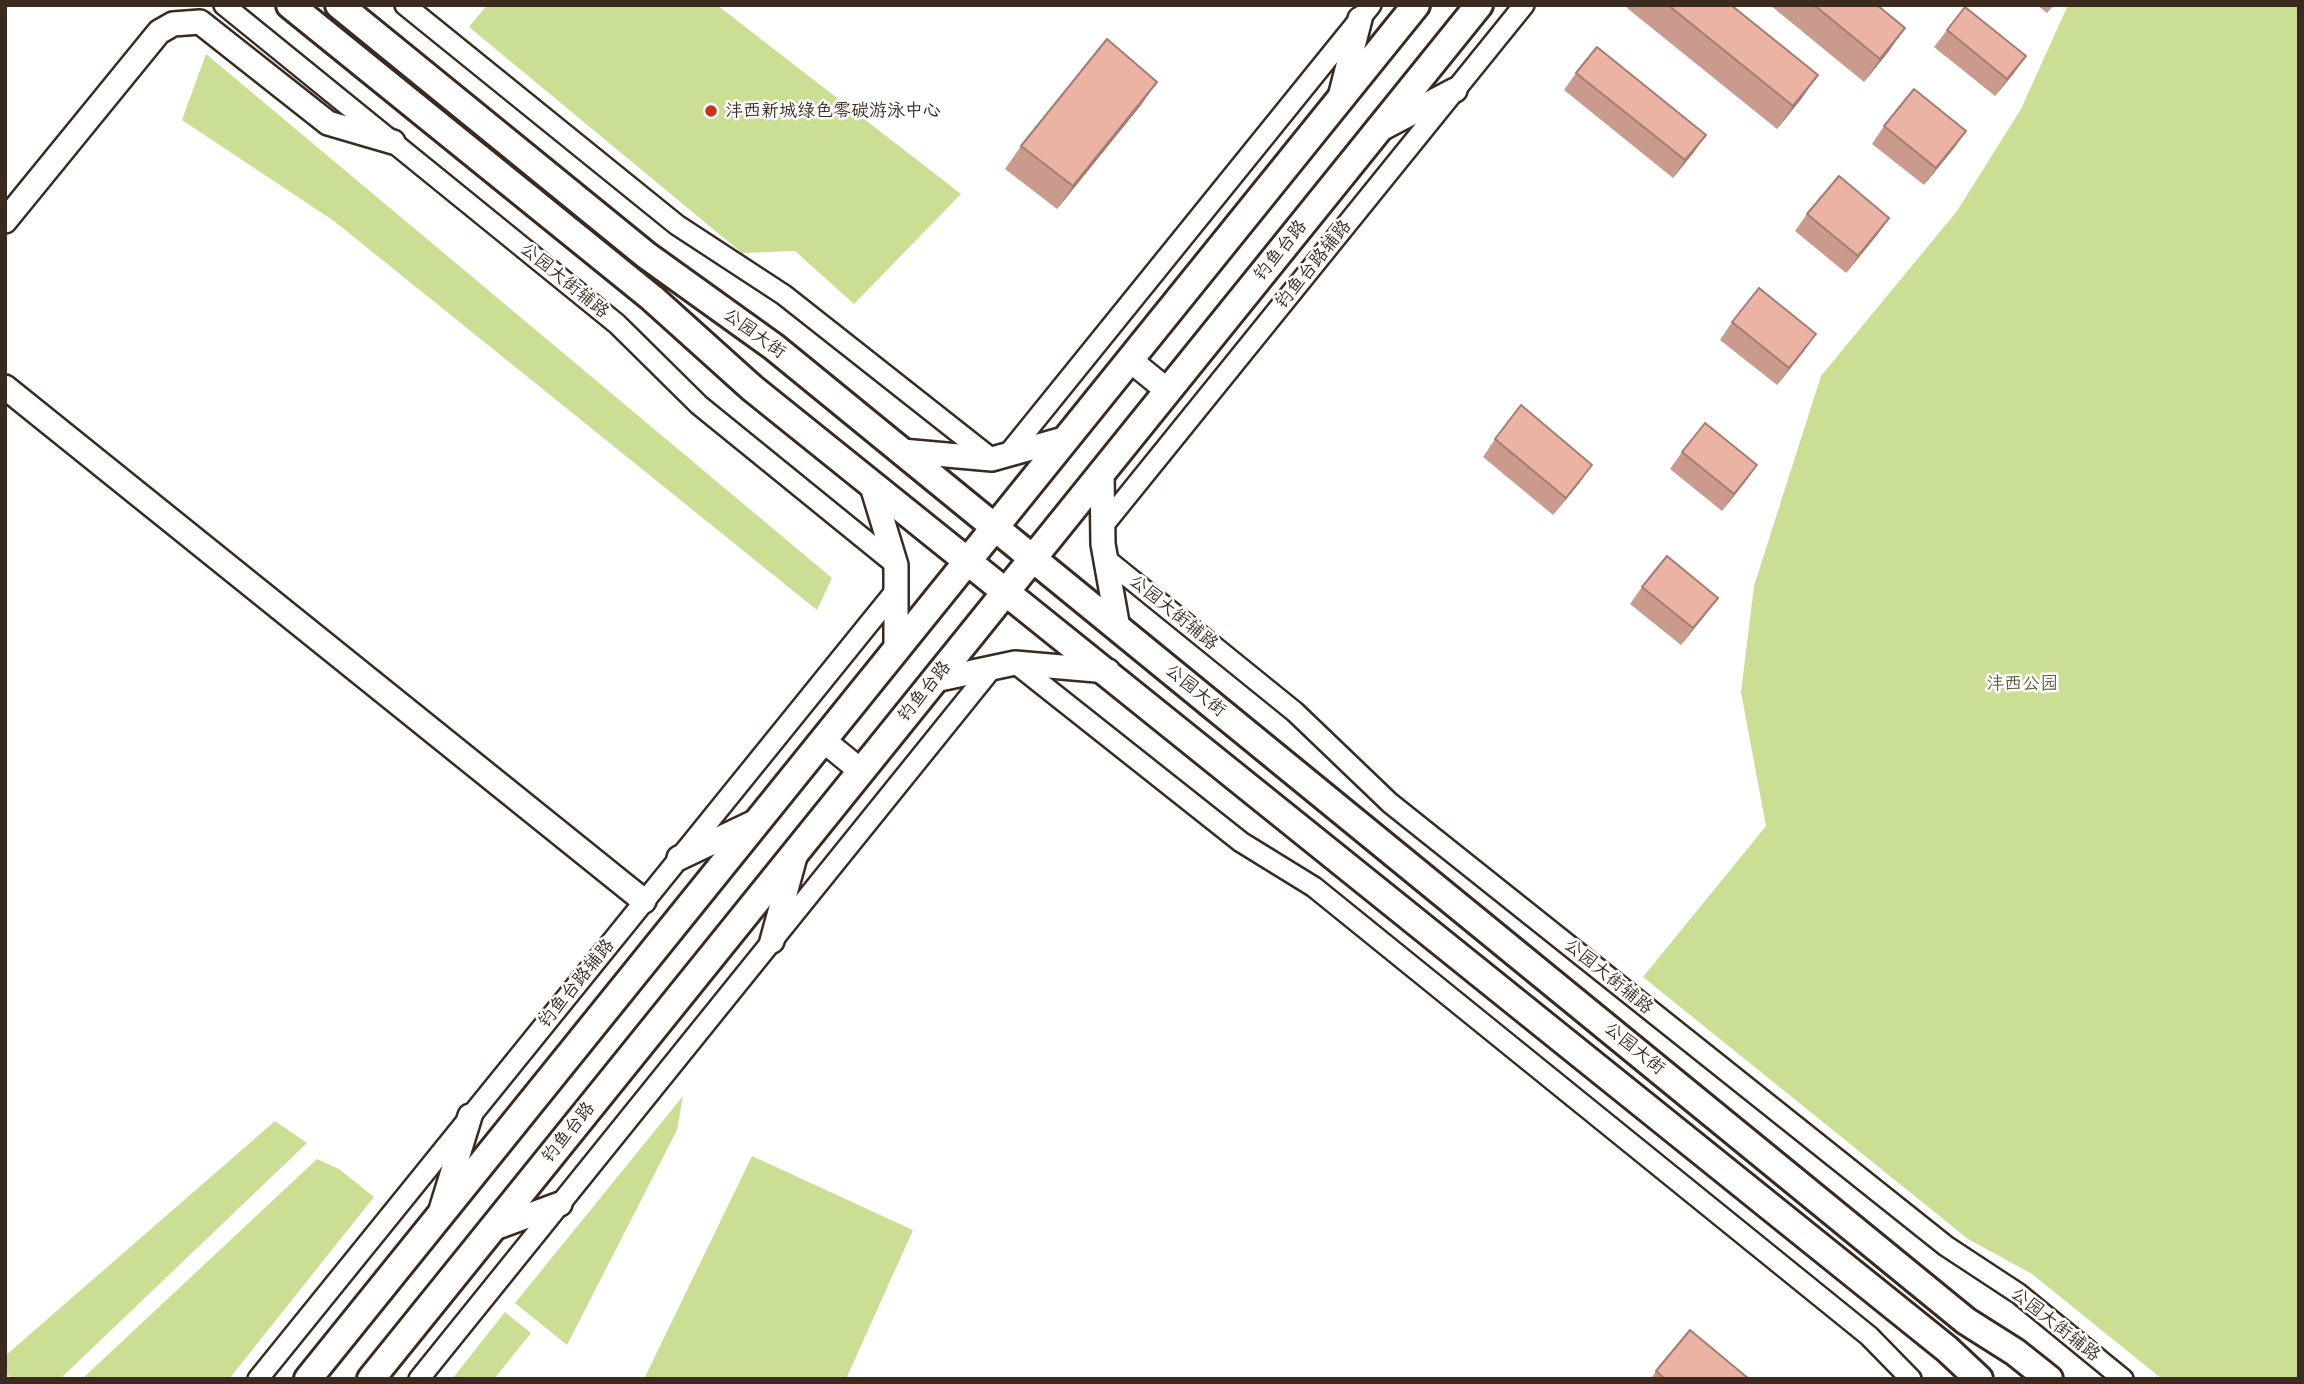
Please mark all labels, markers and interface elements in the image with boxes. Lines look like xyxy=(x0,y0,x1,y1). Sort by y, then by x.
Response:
place label: 沣西新城绿色零碳游泳中心 xyxy=(725,100,941,122)
marker: 沣西新城绿色零碳游泳中心 xyxy=(703,103,719,119)
street label: 钓鱼台路 xyxy=(1250,216,1312,286)
street label: 钓鱼台路辅路 xyxy=(1272,216,1356,314)
street label: 公园大街辅路 xyxy=(515,239,613,323)
street label: 公园大街 xyxy=(719,304,789,364)
street label: 公园大街辅路 xyxy=(1124,571,1222,655)
street label: 钓鱼台路 xyxy=(894,657,956,727)
street label: 公园大街 xyxy=(1160,660,1230,722)
park label: 沣西公园 xyxy=(1986,673,2058,695)
street label: 钓鱼台路辅路 xyxy=(535,935,619,1033)
street label: 公园大街辅路 xyxy=(1559,935,1657,1019)
street label: 公园大街 xyxy=(1599,1018,1669,1080)
street label: 钓鱼台路 xyxy=(538,1098,600,1168)
street label: 公园大街辅路 xyxy=(2006,1283,2104,1367)

